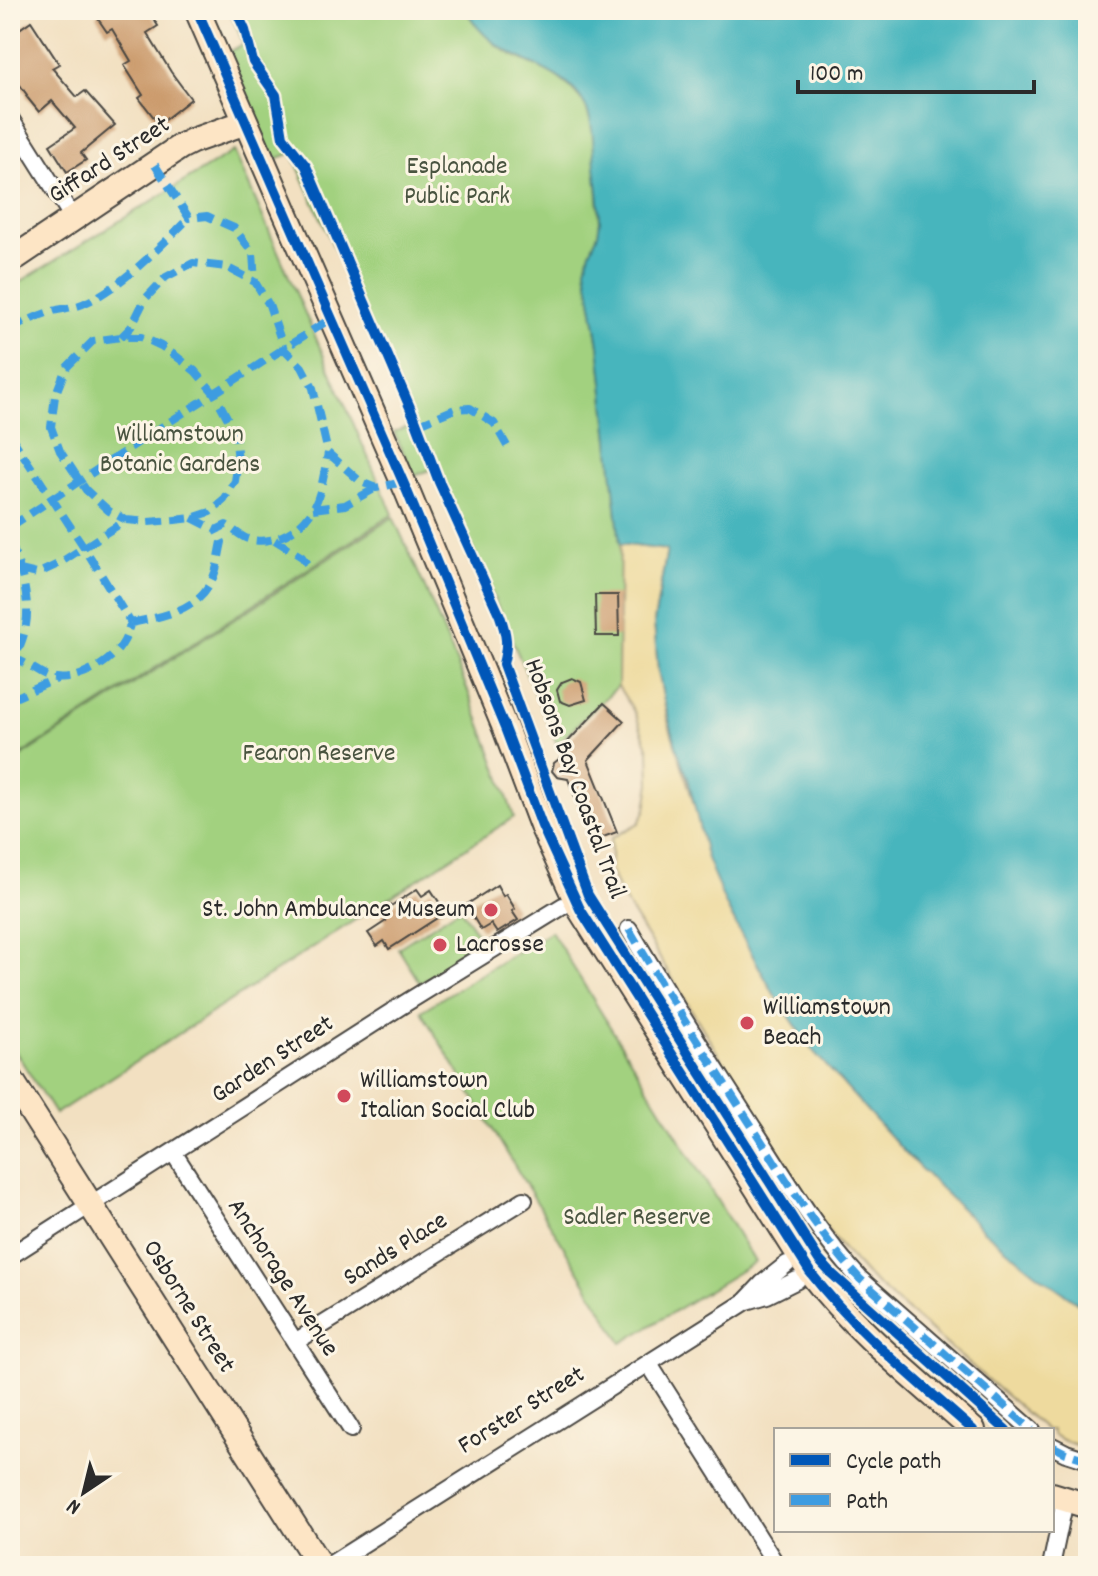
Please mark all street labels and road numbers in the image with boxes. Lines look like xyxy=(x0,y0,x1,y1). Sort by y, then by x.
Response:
street label: Giffard Street xyxy=(42,108,179,214)
street label: Hobsons Bay Coastal Trail xyxy=(513,654,635,904)
street label: Garden Street xyxy=(204,1006,342,1114)
street label: Anchorage Avenue xyxy=(217,1192,347,1364)
street label: Sands Place xyxy=(337,1203,455,1297)
street label: Osborne Street xyxy=(132,1233,244,1381)
street label: Forster Street xyxy=(451,1357,593,1465)

